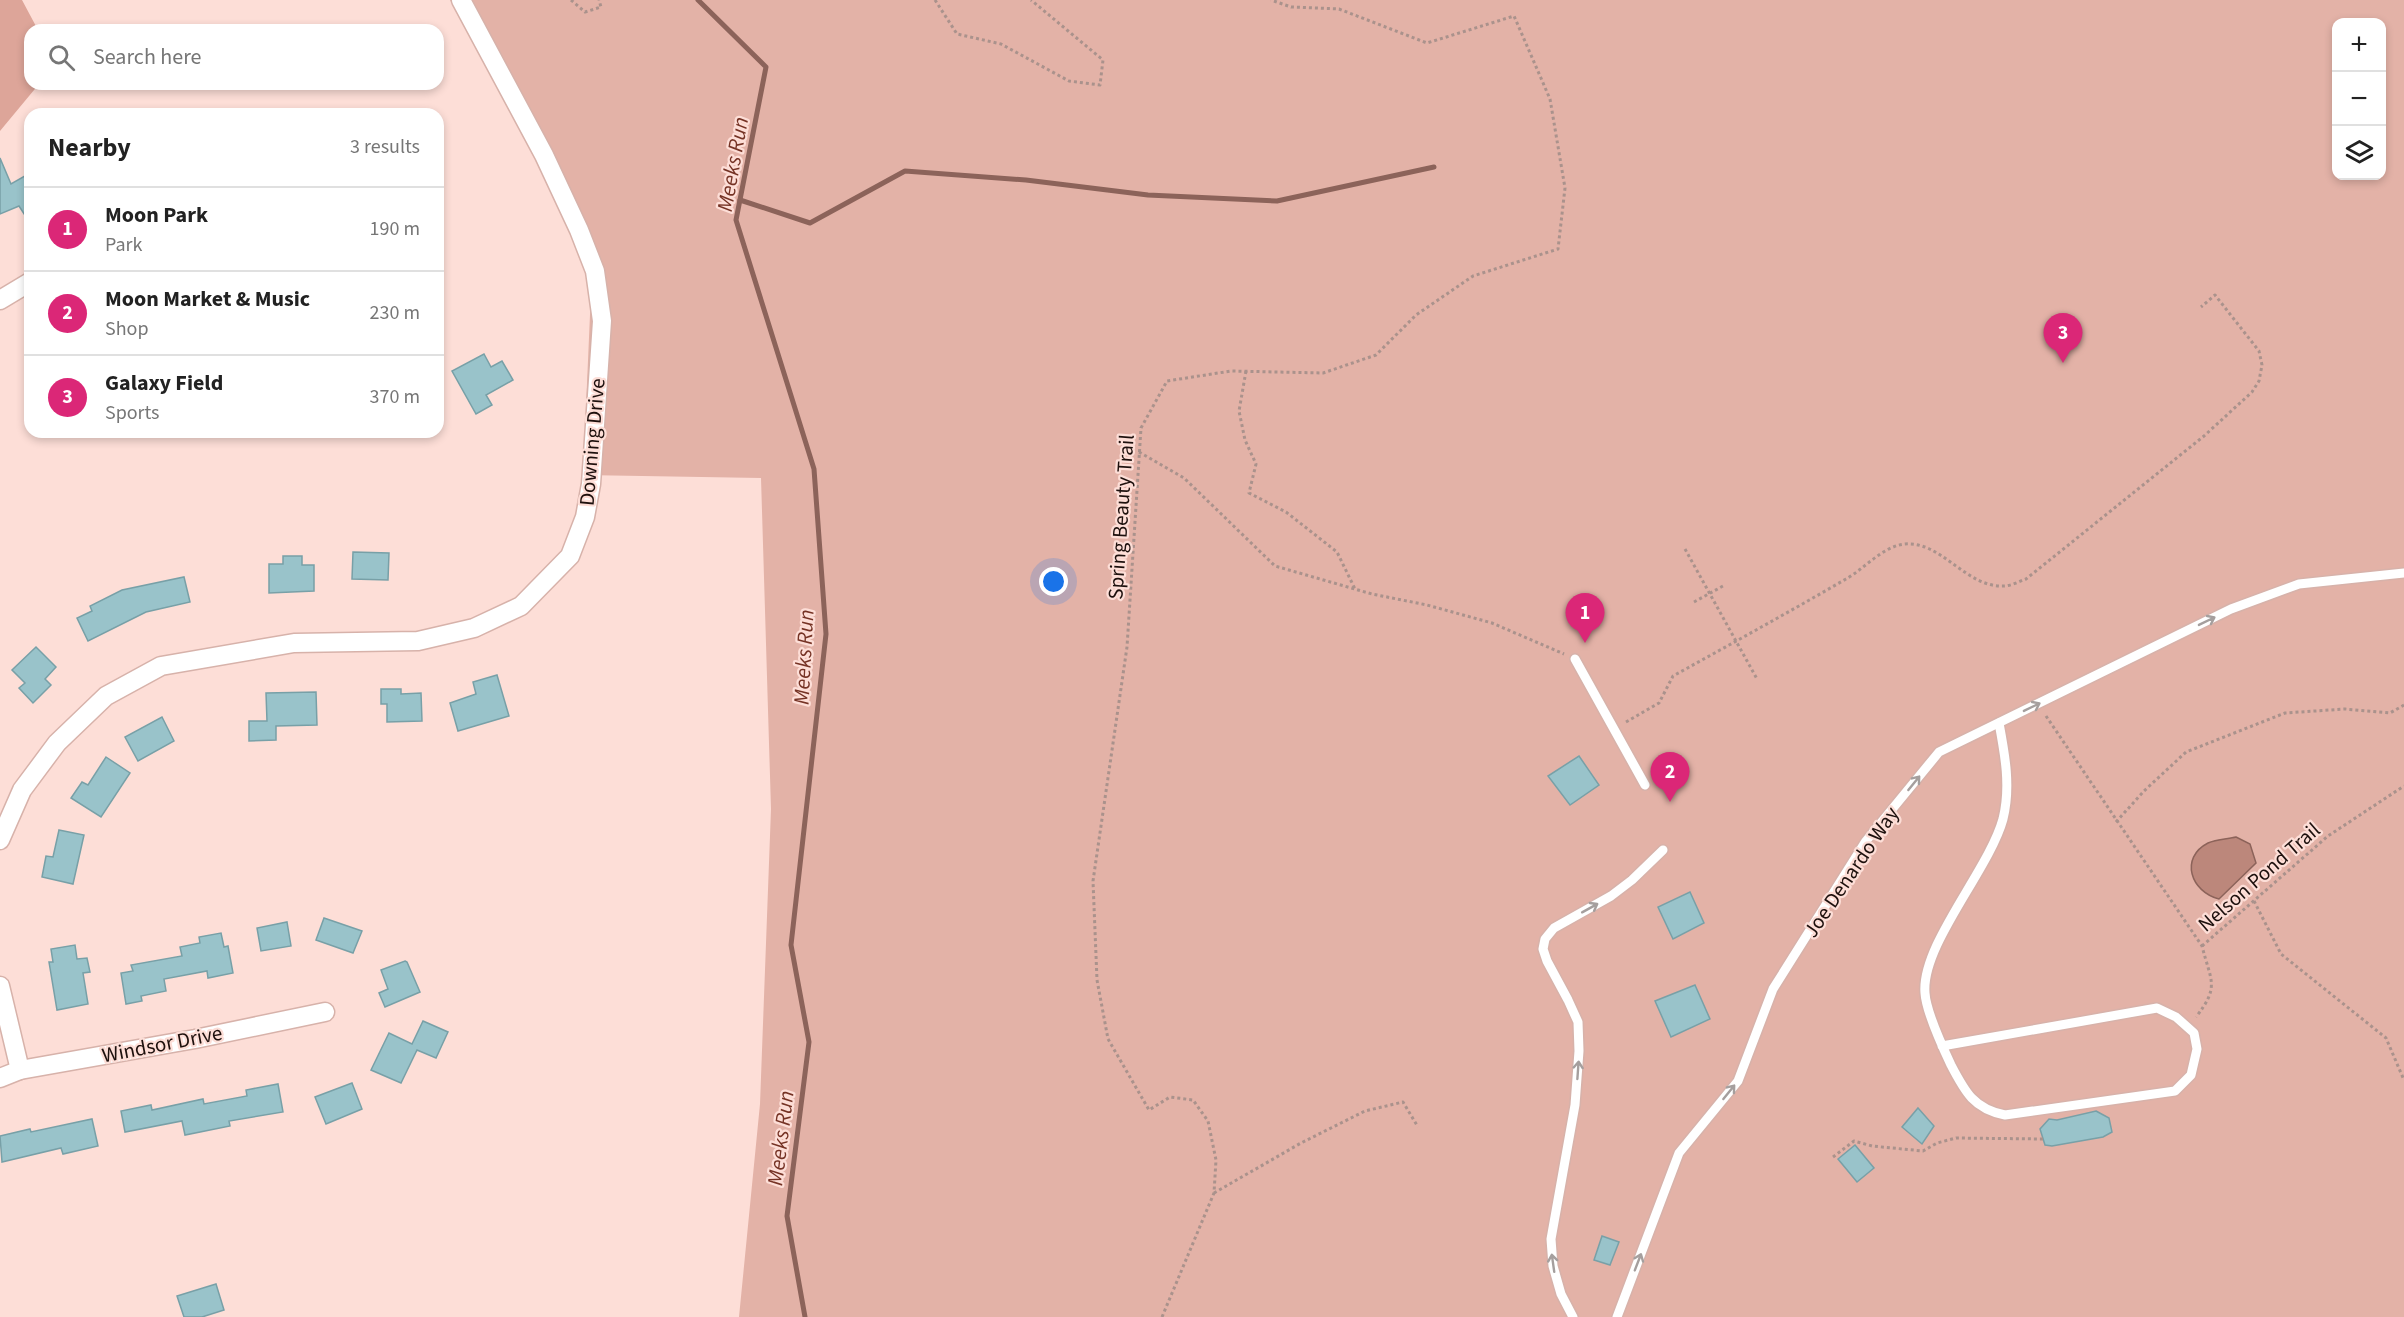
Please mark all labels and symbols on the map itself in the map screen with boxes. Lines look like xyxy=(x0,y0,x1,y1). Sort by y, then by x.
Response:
water label: Meeks Run xyxy=(709,114,757,214)
pin: 3 xyxy=(2044,314,2082,363)
street label: Downing Drive xyxy=(571,377,613,507)
street label: Spring Beauty Trail xyxy=(1100,433,1142,601)
your location xyxy=(1039,567,1068,596)
pin: 1 xyxy=(1566,594,1604,643)
water label: Meeks Run xyxy=(786,608,822,706)
one-way arrow xyxy=(2197,614,2215,626)
one-way arrow xyxy=(2023,701,2040,713)
pin: 2 xyxy=(1650,752,1690,802)
one-way arrow xyxy=(1907,775,1920,791)
street label: Joe Denardo Way xyxy=(1796,800,1906,944)
street label: Nelson Pond Trail xyxy=(2191,815,2327,939)
one-way arrow xyxy=(1581,901,1598,913)
street label: Windsor Drive xyxy=(99,1018,225,1070)
one-way arrow xyxy=(1572,1061,1583,1080)
one-way arrow xyxy=(1722,1085,1735,1101)
water label: Meeks Run xyxy=(759,1089,803,1188)
one-way arrow xyxy=(1548,1253,1559,1273)
one-way arrow xyxy=(1633,1253,1644,1272)

